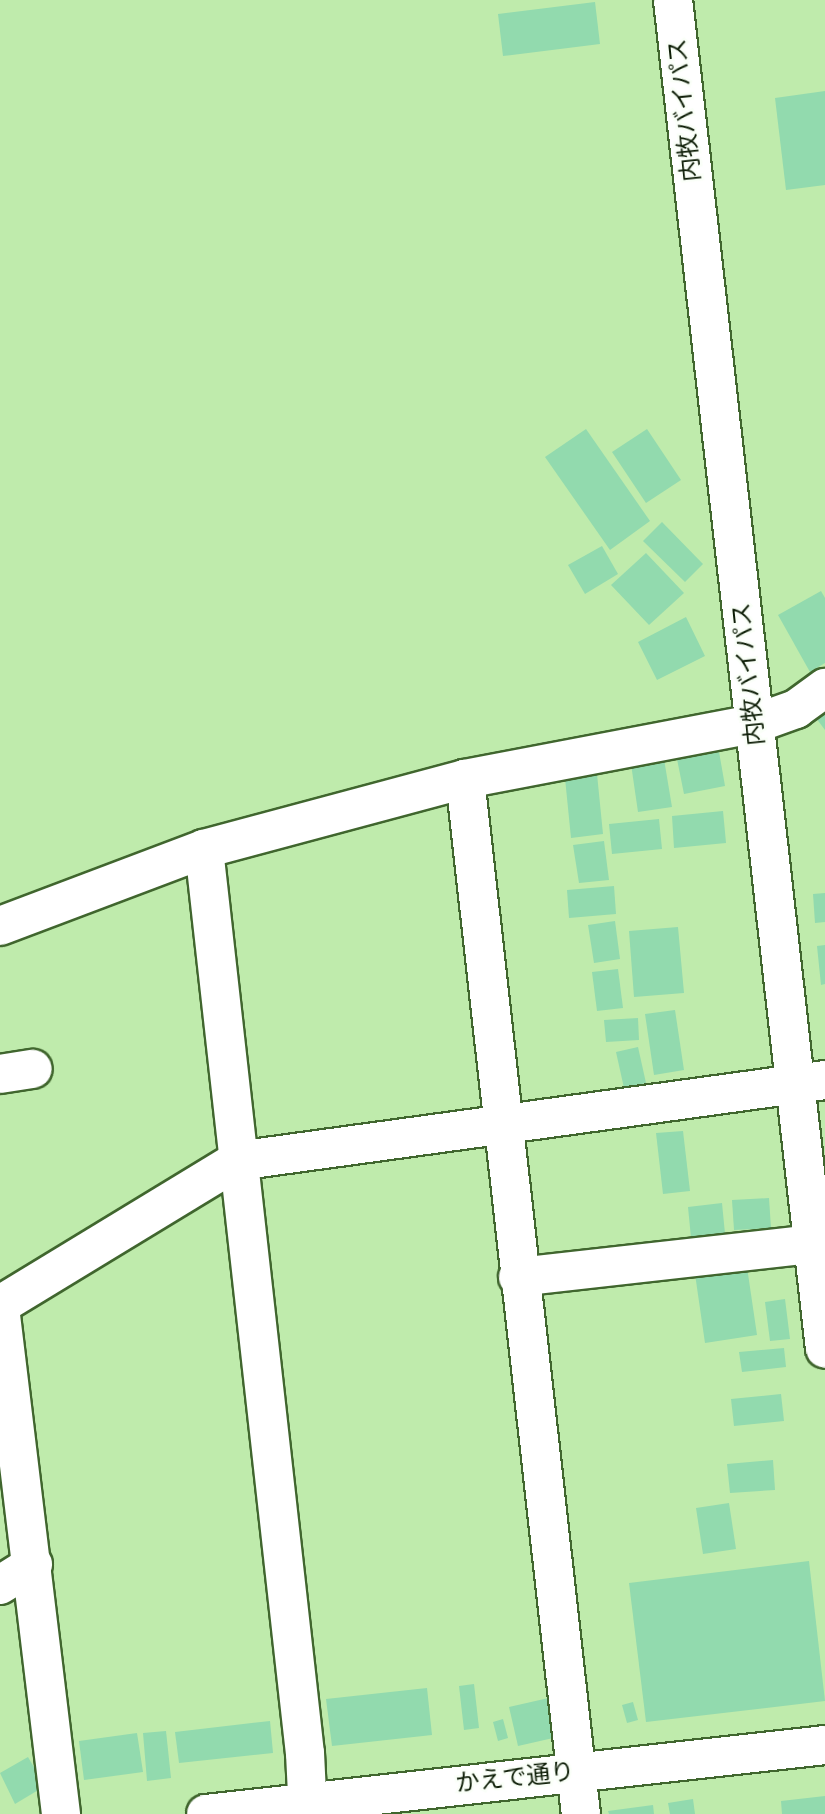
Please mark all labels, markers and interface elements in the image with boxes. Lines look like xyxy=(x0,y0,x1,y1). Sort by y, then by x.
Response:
street label: 内牧バイパス xyxy=(663,37,707,183)
street label: 内牧バイパス xyxy=(727,601,771,747)
street label: かえで通り xyxy=(454,1757,576,1799)

